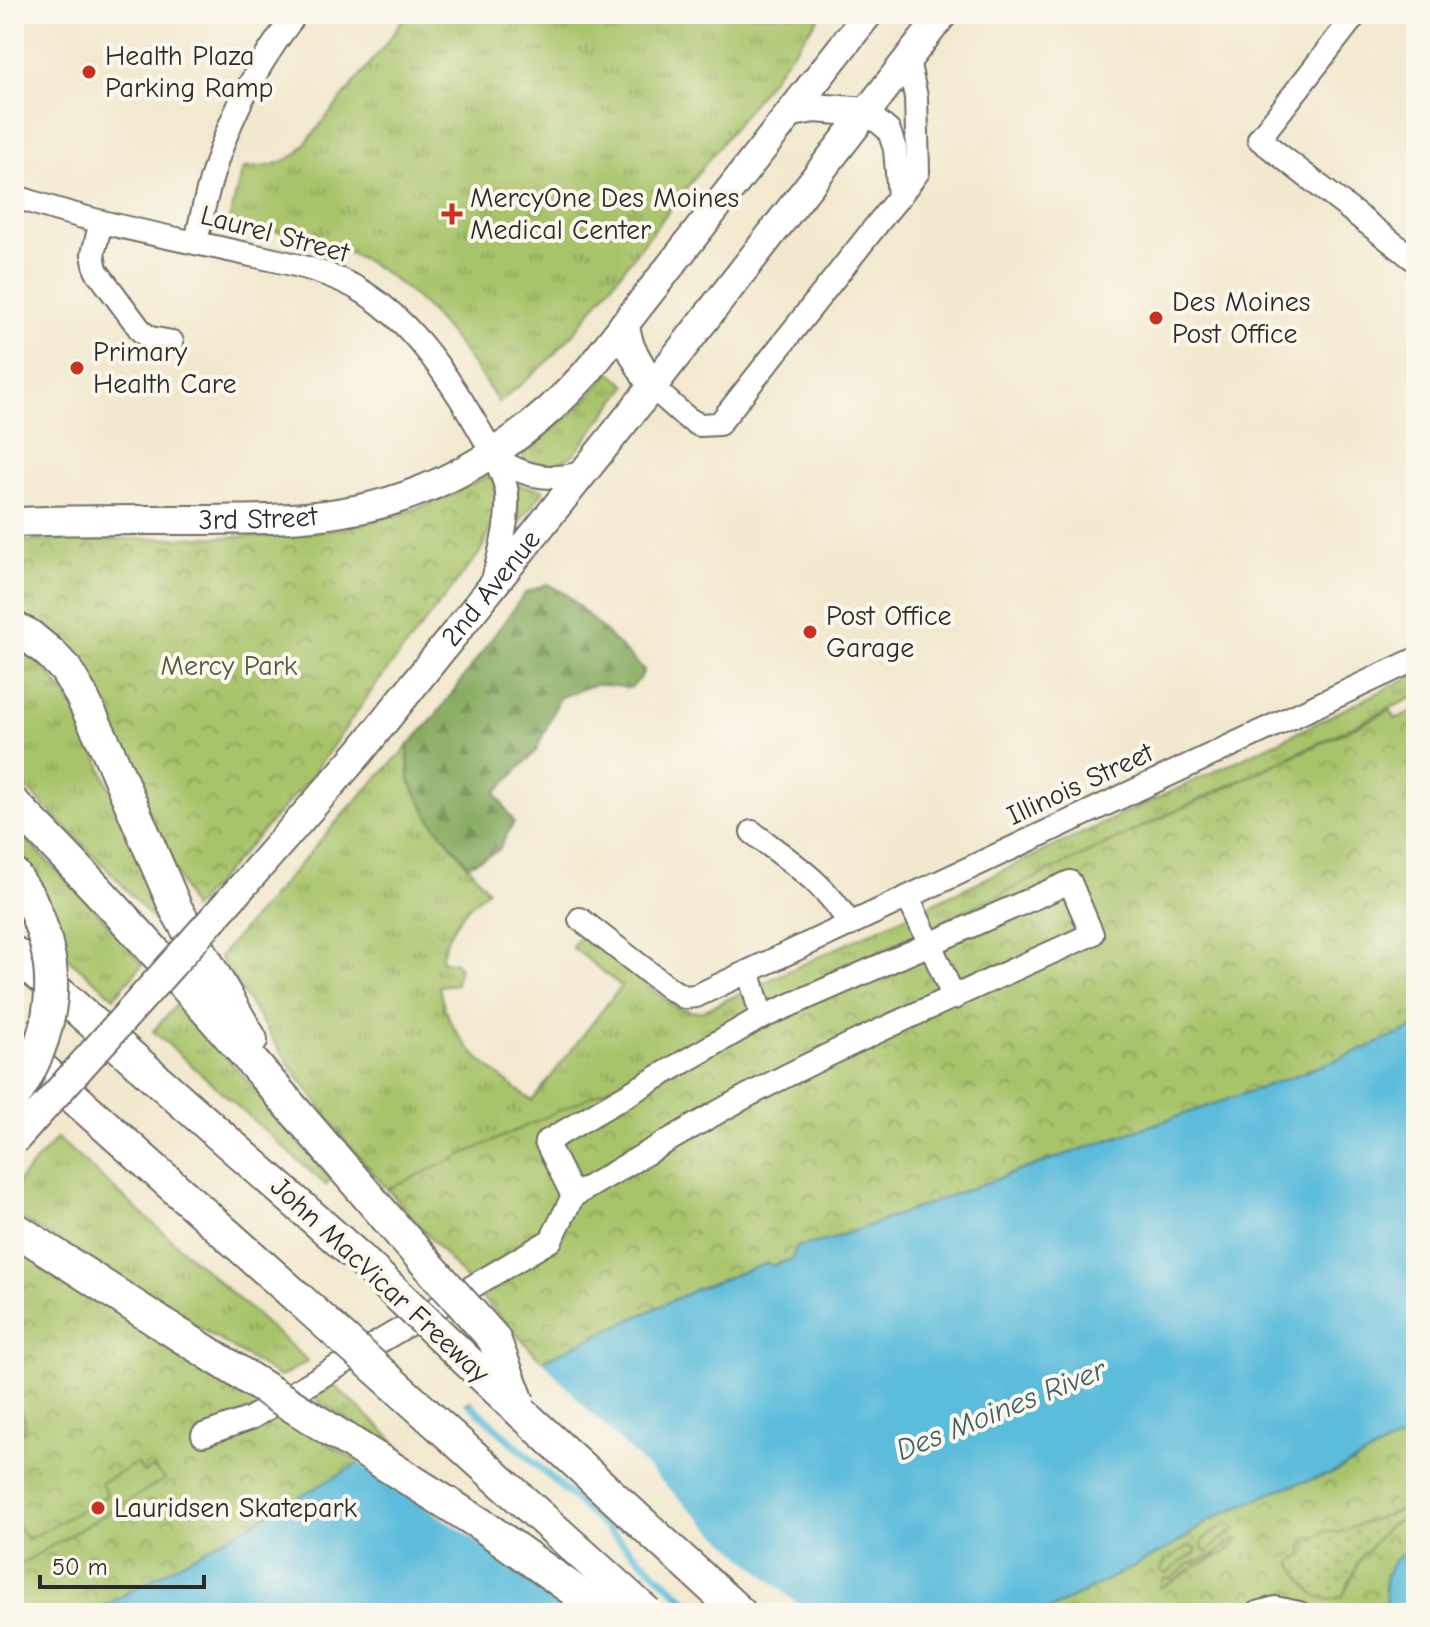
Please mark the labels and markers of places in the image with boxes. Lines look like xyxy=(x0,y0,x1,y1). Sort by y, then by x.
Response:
place label: Health Plaza Parking Ramp xyxy=(105,40,273,104)
marker: Health Plaza Parking Ramp xyxy=(80,63,98,81)
place label: MercyOne Des Moines Medical Center xyxy=(470,182,739,246)
marker: MercyOne Des Moines Medical Center xyxy=(441,203,463,225)
place label: Des Moines Post Office xyxy=(1172,286,1310,350)
marker: Des Moines Post Office xyxy=(1147,309,1165,327)
place label: Primary Health Care xyxy=(93,336,236,400)
marker: Primary Health Care xyxy=(68,359,86,377)
place label: Post Office Garage xyxy=(826,600,952,664)
marker: Post Office Garage xyxy=(801,623,819,641)
place label: Lauridsen Skatepark xyxy=(114,1492,358,1524)
marker: Lauridsen Skatepark xyxy=(89,1499,107,1517)

